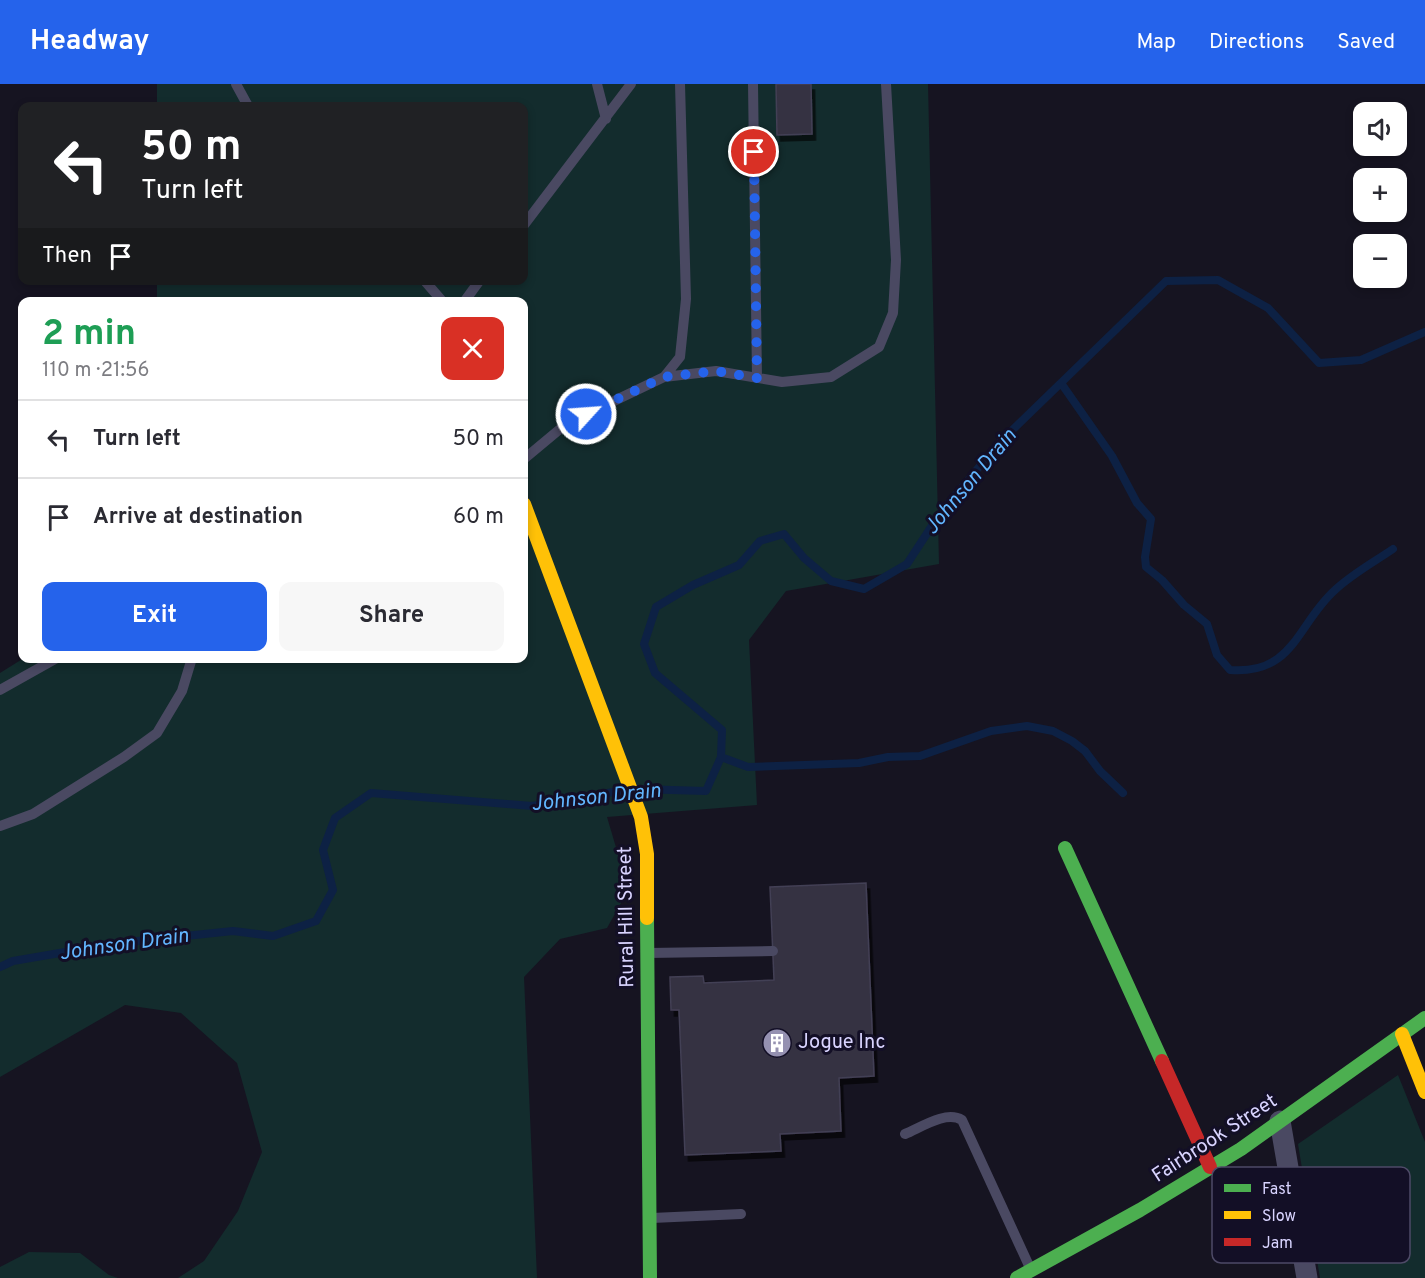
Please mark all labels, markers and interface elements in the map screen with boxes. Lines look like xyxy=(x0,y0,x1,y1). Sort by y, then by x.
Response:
text: Headway xyxy=(30,24,149,60)
text: Map xyxy=(1136,29,1176,56)
text: Directions xyxy=(1209,29,1304,56)
text: Saved xyxy=(1337,29,1395,56)
map controls xyxy=(1353,102,1407,288)
button: sound xyxy=(1353,102,1407,156)
text: 50 m xyxy=(141,122,242,175)
icon: left xyxy=(42,126,120,204)
pin xyxy=(728,126,779,177)
icon: arrive xyxy=(737,135,770,168)
button: + xyxy=(1353,168,1407,222)
text: Turn left xyxy=(141,174,243,208)
button: − xyxy=(1353,234,1407,288)
icon: arrive xyxy=(104,240,137,273)
text: Then xyxy=(42,243,92,270)
text: 2 min xyxy=(42,312,136,358)
button: close xyxy=(441,317,504,380)
text: 110 m · 21:56 xyxy=(42,358,149,384)
position arrow xyxy=(554,382,618,446)
icon: left xyxy=(42,423,75,456)
water label: Johnson Drain xyxy=(919,423,1024,541)
text: Turn left xyxy=(93,426,181,453)
text: 50 m xyxy=(452,426,504,453)
icon: arrive xyxy=(42,501,75,534)
text: Arrive at destination xyxy=(93,504,303,531)
text: 60 m xyxy=(453,504,504,531)
button: Exit xyxy=(42,582,267,651)
button: Share xyxy=(279,582,504,651)
water label: Johnson Drain xyxy=(530,778,663,818)
street label: Rural Hill Street xyxy=(613,846,641,988)
water label: Johnson Drain xyxy=(58,922,191,967)
building icon: Jogue Inc xyxy=(761,1027,793,1059)
place label: Jogue Inc xyxy=(798,1030,885,1056)
street label: Fairbrook Street xyxy=(1147,1089,1283,1189)
legend xyxy=(1212,1167,1410,1263)
text: Fast xyxy=(1262,1180,1292,1200)
text: Slow xyxy=(1262,1207,1296,1227)
text: Jam xyxy=(1262,1234,1293,1254)

